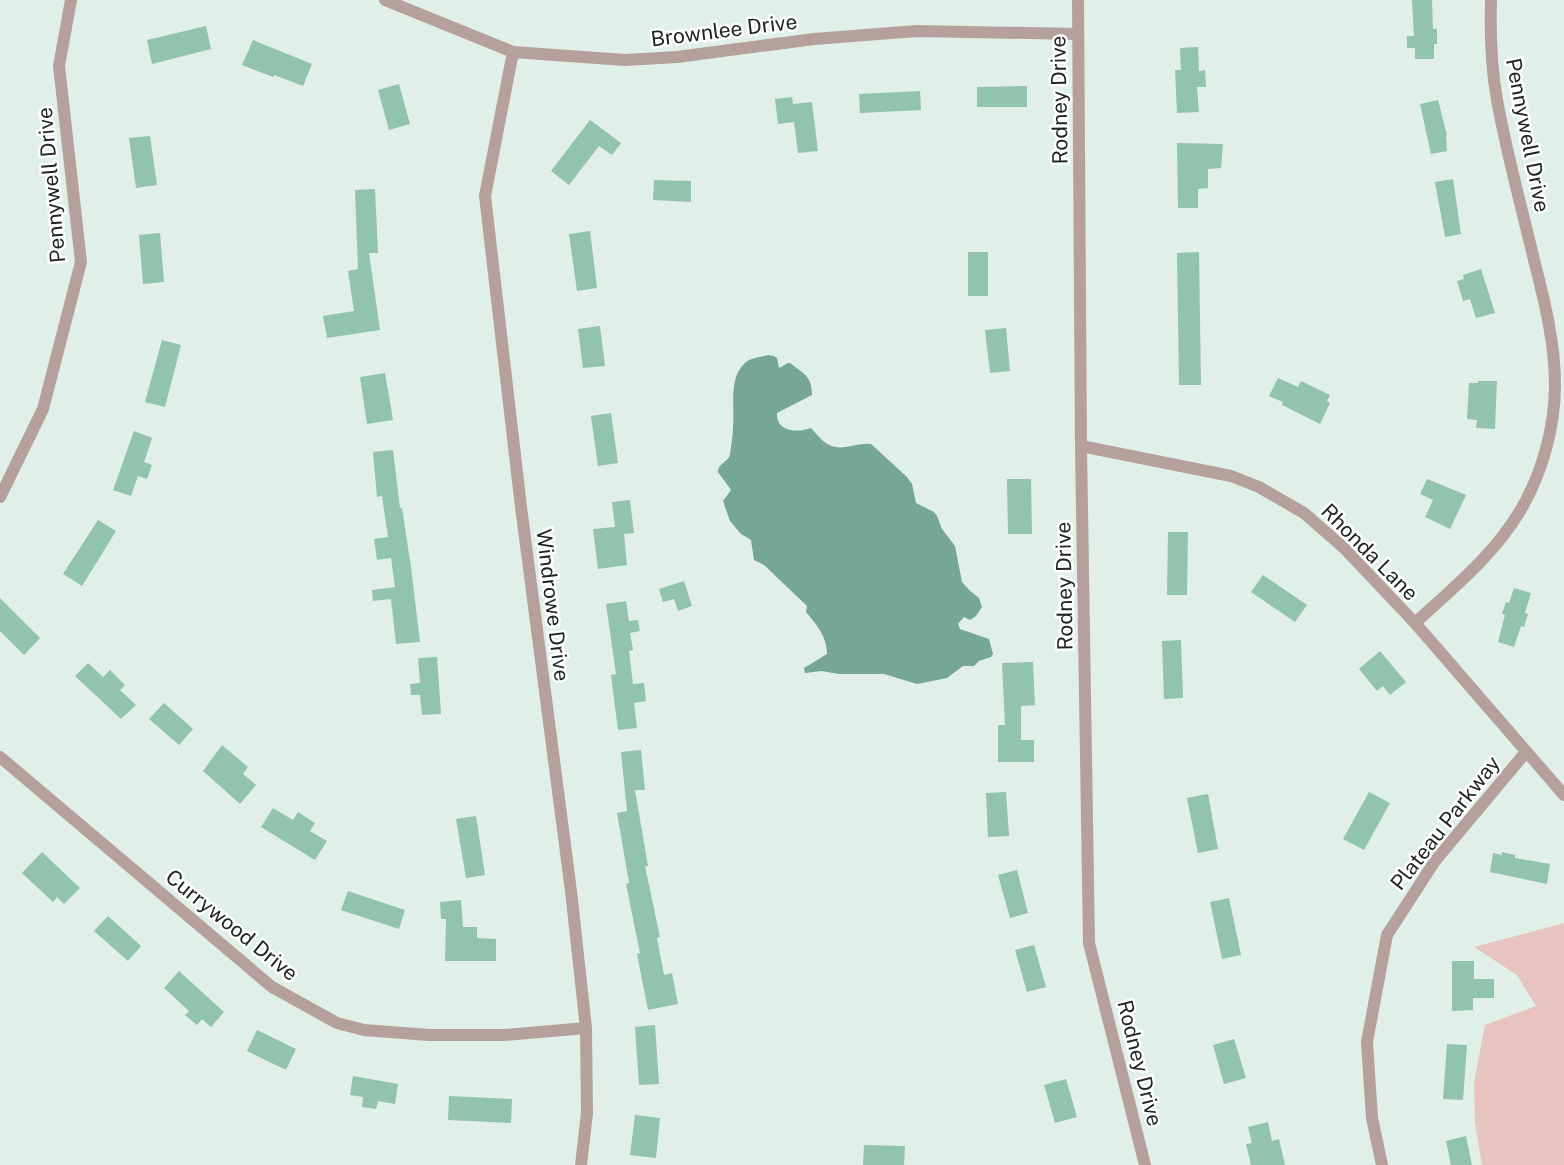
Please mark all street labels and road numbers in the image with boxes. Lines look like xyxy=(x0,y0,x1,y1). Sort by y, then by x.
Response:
street label: Brownlee Drive xyxy=(649,9,799,51)
street label: Rodney Drive xyxy=(1045,35,1073,165)
street label: Pennywell Drive xyxy=(1501,56,1555,214)
street label: Pennywell Drive xyxy=(32,106,70,264)
street label: Rhonda Lane xyxy=(1316,498,1424,606)
street label: Rodney Drive xyxy=(1050,521,1078,651)
street label: Windrowe Drive xyxy=(531,527,575,683)
street label: Plateau Parkway xyxy=(1385,751,1505,895)
street label: Currywood Drive xyxy=(161,864,303,986)
street label: Rodney Drive xyxy=(1112,997,1168,1129)

